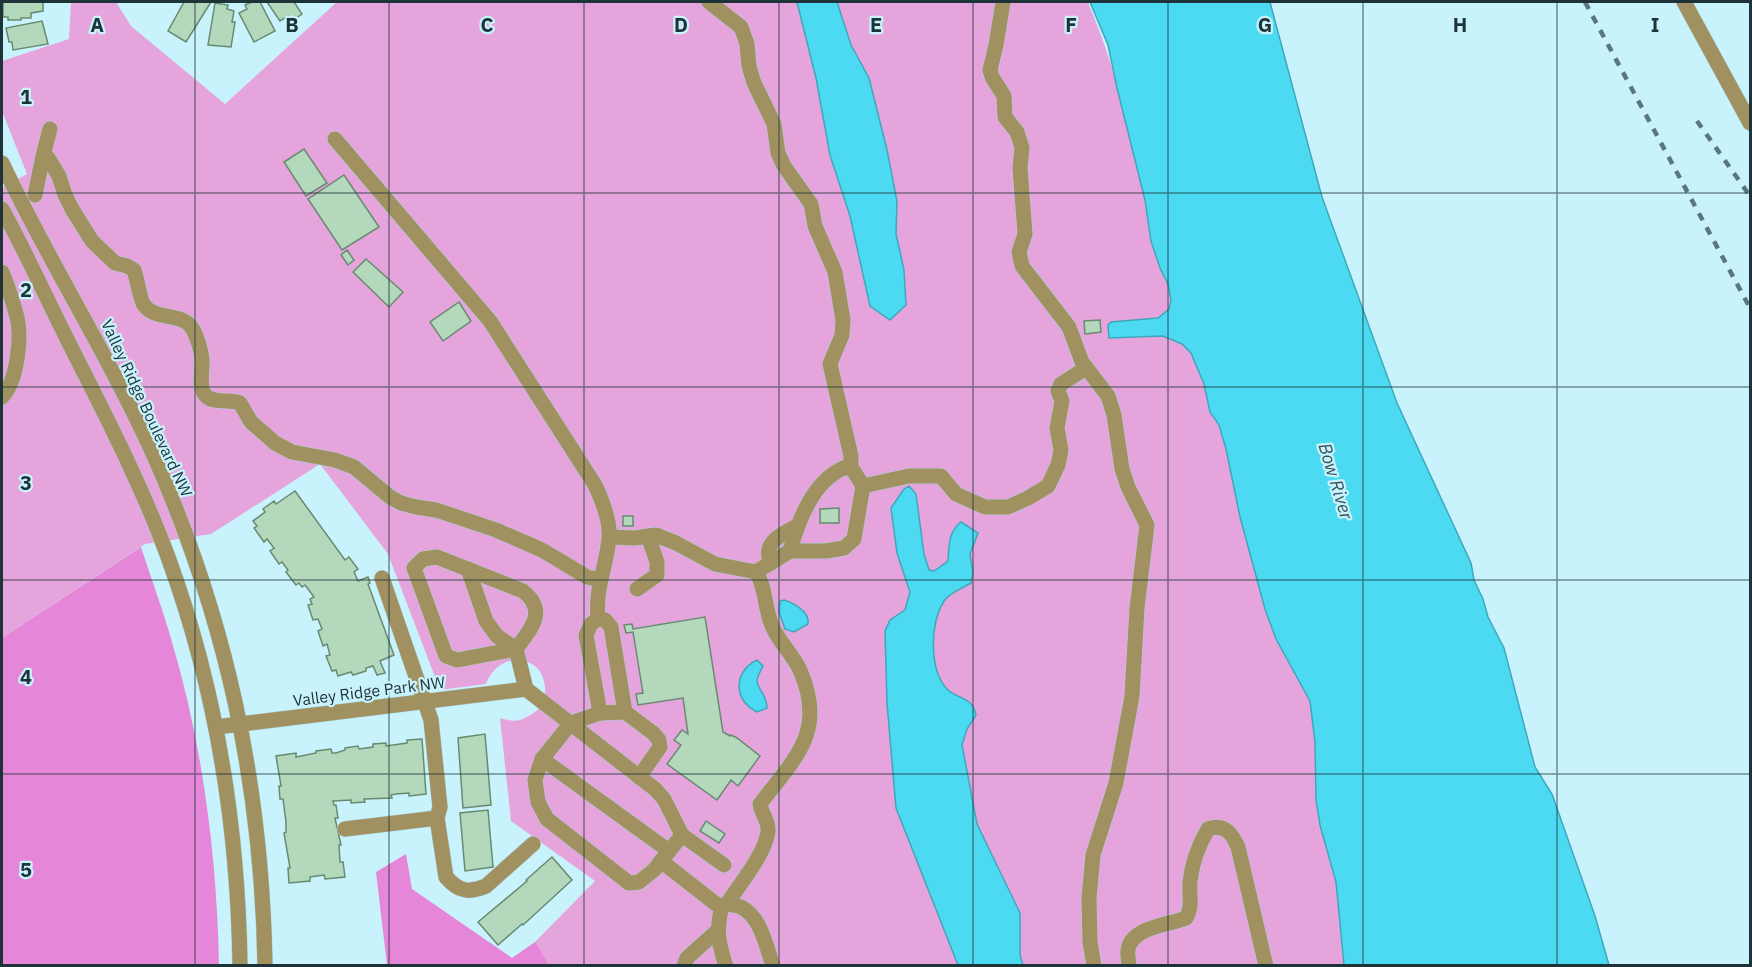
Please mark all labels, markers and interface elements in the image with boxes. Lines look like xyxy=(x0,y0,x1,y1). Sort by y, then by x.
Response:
text: A xyxy=(90,11,104,38)
text: B xyxy=(285,11,299,38)
text: C xyxy=(480,11,494,38)
text: D xyxy=(674,11,688,38)
text: E xyxy=(870,11,882,38)
text: F xyxy=(1065,11,1077,38)
text: G xyxy=(1258,11,1272,38)
text: H xyxy=(1453,11,1467,38)
text: I xyxy=(1651,11,1659,38)
text: 1 xyxy=(20,83,32,110)
text: 2 xyxy=(20,276,32,303)
street label: Valley Ridge Boulevard NW xyxy=(97,316,197,500)
water label: Bow River xyxy=(1314,440,1359,522)
text: 3 xyxy=(20,469,32,496)
text: 4 xyxy=(20,663,32,690)
street label: Valley Ridge Park NW xyxy=(292,672,446,710)
text: 5 xyxy=(20,856,32,883)

